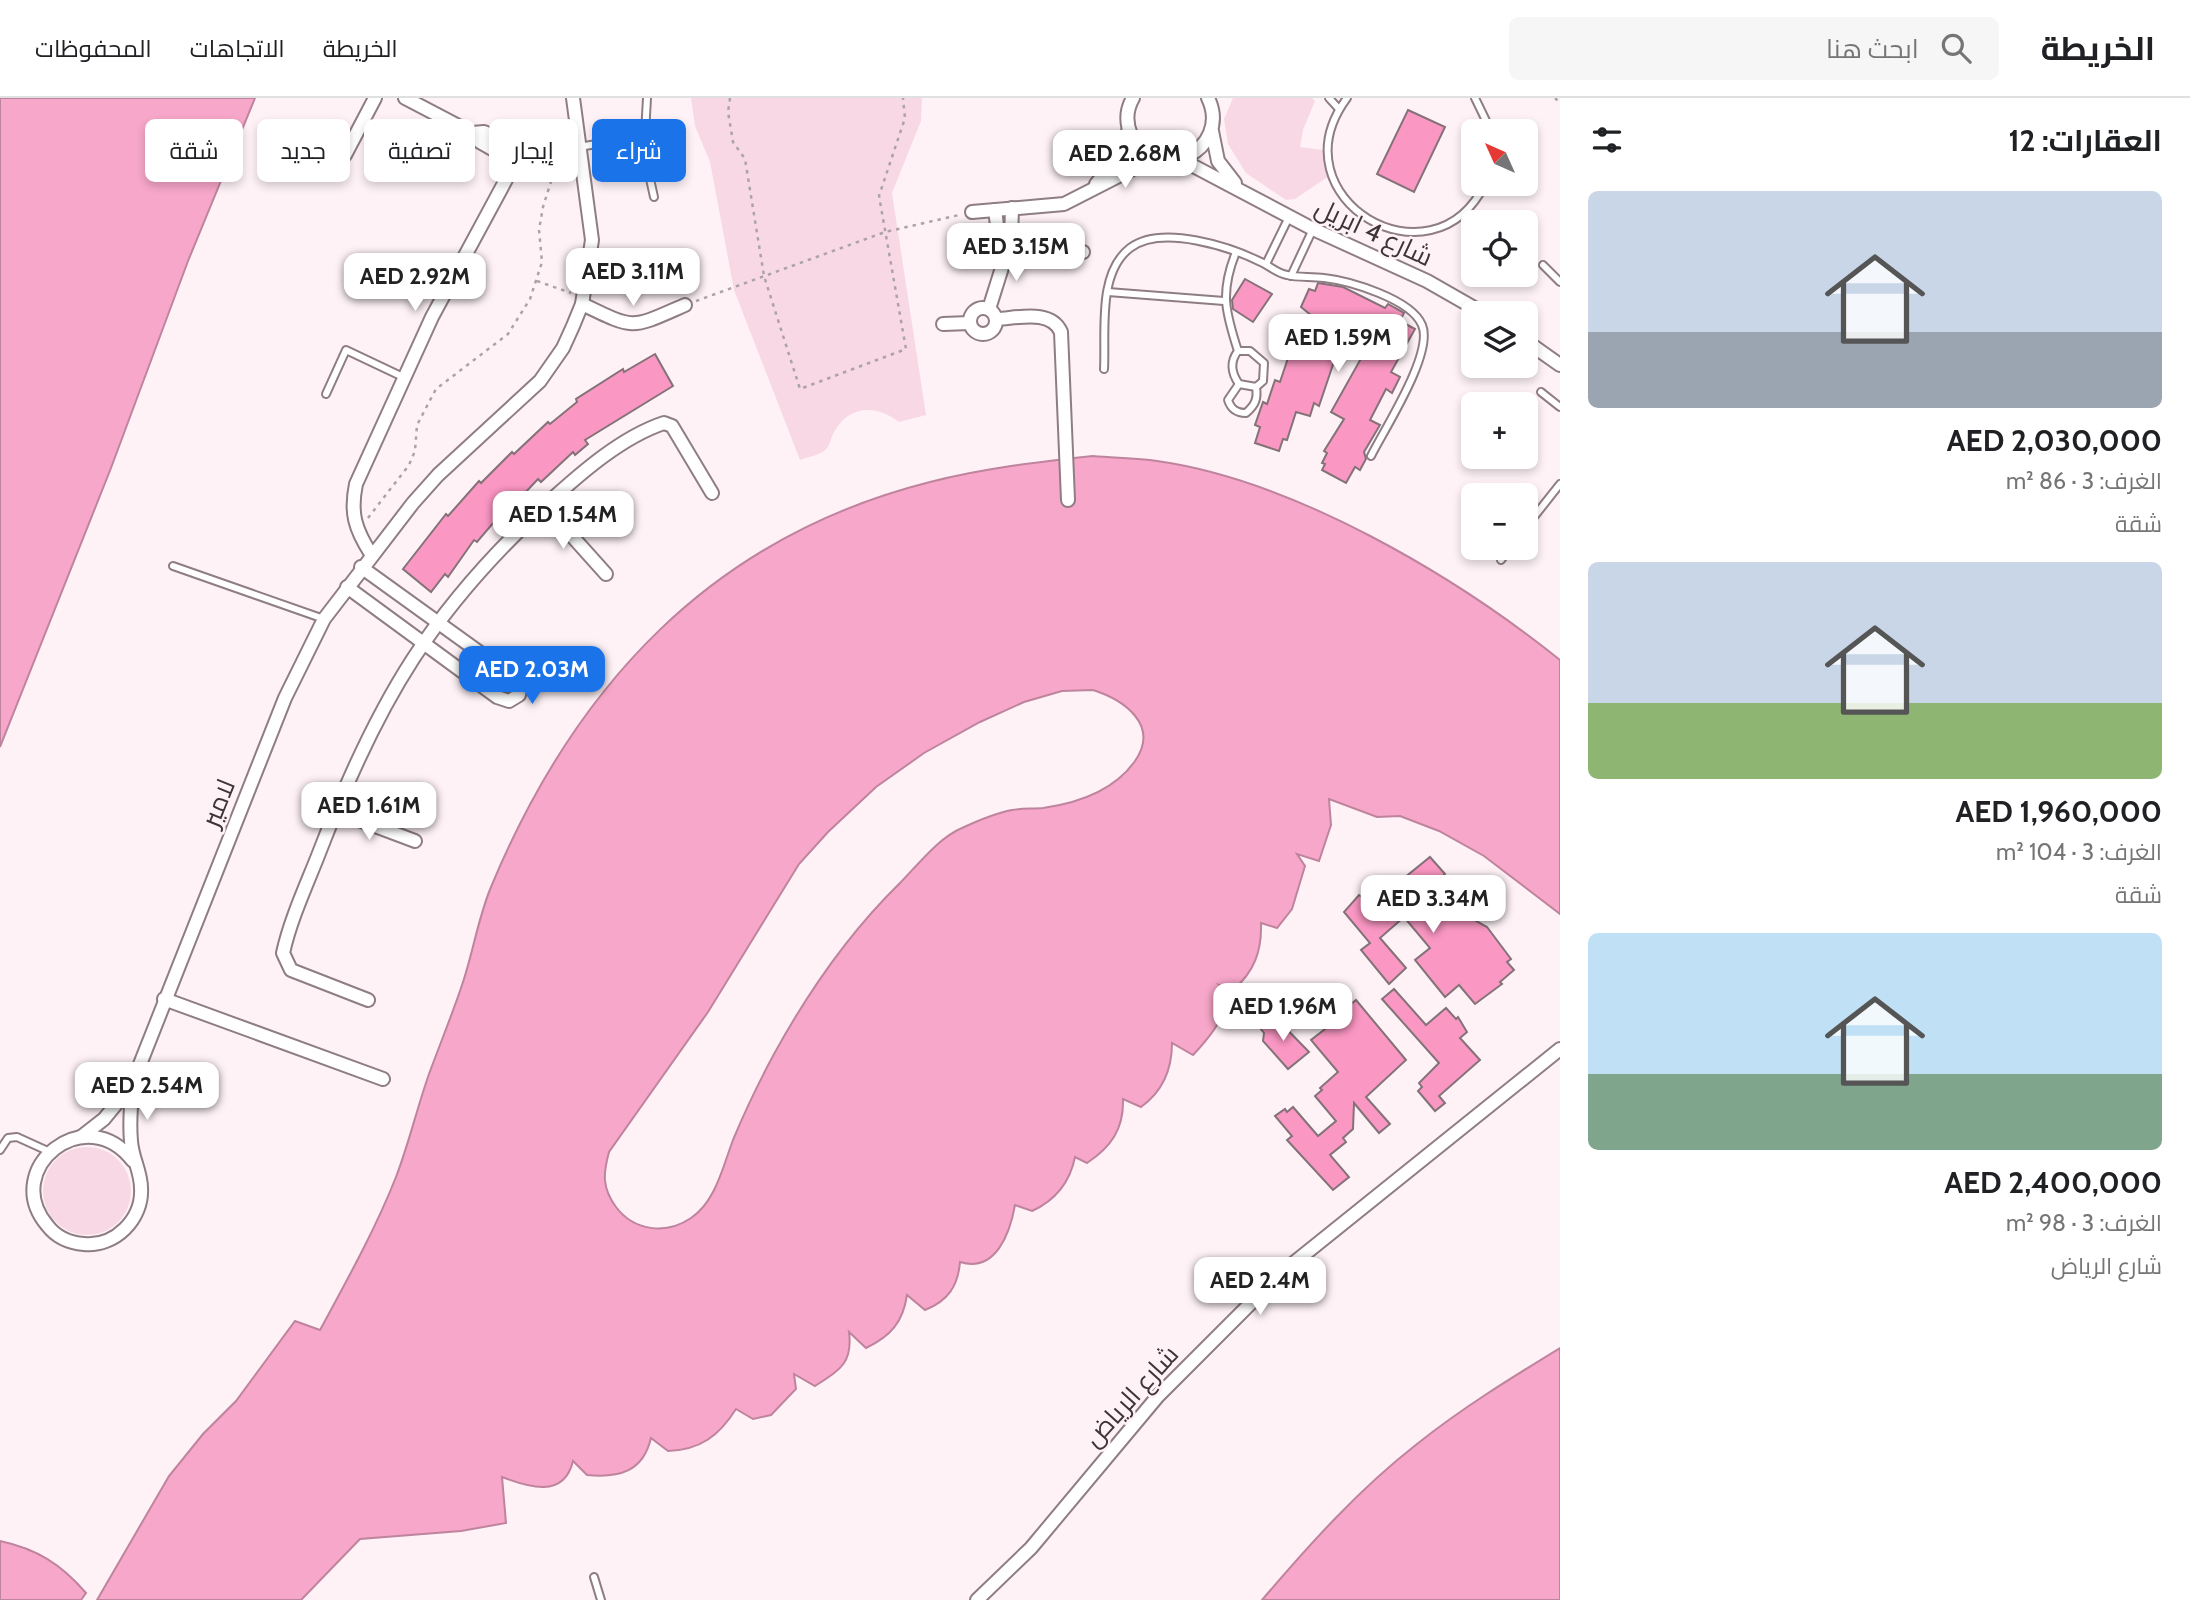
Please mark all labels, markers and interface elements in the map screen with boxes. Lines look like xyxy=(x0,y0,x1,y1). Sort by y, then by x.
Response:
search box xyxy=(1509,17,1999,80)
text: الخريطة xyxy=(2041,28,2155,68)
icon: search xyxy=(1937,29,1975,67)
text: ابحث هنا xyxy=(1826,33,1919,65)
text: المحفوظات xyxy=(35,34,152,63)
text: الاتجاهات xyxy=(190,34,285,63)
text: الخريطة xyxy=(323,34,398,63)
chip: شقة xyxy=(145,119,243,182)
chip: جديد xyxy=(257,119,350,182)
chip: تصفية xyxy=(364,119,475,182)
chip: إيجار xyxy=(489,119,578,182)
chip: شراء xyxy=(592,119,686,182)
north arrow xyxy=(1461,119,1538,196)
map controls xyxy=(1461,119,1538,560)
icon: filters xyxy=(1588,121,1626,159)
text: العقارات: 12 xyxy=(2008,122,2162,159)
pin: AED 2.68M xyxy=(1045,130,1205,190)
text: AED 2.68M xyxy=(1069,139,1181,167)
street label: شارع 4 ابريل xyxy=(1310,191,1438,274)
button: locate xyxy=(1461,210,1538,287)
pin: AED 3.15M xyxy=(936,223,1096,283)
text: AED 3.15M xyxy=(963,232,1069,260)
icon: home xyxy=(1812,236,1938,362)
pin: AED 3.11M xyxy=(553,248,713,308)
pin: AED 2.92M xyxy=(335,254,495,313)
text: AED 3.11M xyxy=(582,257,684,285)
text: AED 2.92M xyxy=(360,262,470,290)
button: layers xyxy=(1461,301,1538,378)
pin: AED 1.59M xyxy=(1258,314,1418,374)
text: AED 1.59M xyxy=(1285,323,1391,351)
button: + xyxy=(1461,392,1538,469)
text: AED 2,030,000 xyxy=(1947,422,2162,459)
text: الغرف: 3 · 86 m² xyxy=(2006,467,2162,495)
button: − xyxy=(1461,483,1538,560)
pin: AED 1.54M xyxy=(483,491,643,551)
text: AED 1.54M xyxy=(509,500,617,528)
text: شقة xyxy=(2115,510,2162,538)
icon: home xyxy=(1812,607,1938,733)
pin: AED 2.03M xyxy=(452,646,612,706)
text: AED 2.03M xyxy=(475,655,589,683)
street label: لامير xyxy=(193,774,242,834)
pin: AED 1.61M xyxy=(289,782,449,842)
text: AED 1.61M xyxy=(317,791,421,819)
text: AED 1,960,000 xyxy=(1955,793,2162,830)
text: الغرف: 3 · 104 m² xyxy=(1996,838,2162,866)
pin: AED 3.34M xyxy=(1353,876,1513,935)
text: شقة xyxy=(2115,881,2162,909)
text: AED 3.34M xyxy=(1377,884,1489,912)
icon: home xyxy=(1812,978,1938,1104)
pin: AED 1.96M xyxy=(1203,984,1363,1043)
text: AED 1.96M xyxy=(1229,992,1337,1020)
pin: AED 2.54M xyxy=(67,1062,227,1122)
text: AED 2.54M xyxy=(91,1071,203,1099)
text: AED 2,400,000 xyxy=(1944,1164,2162,1201)
text: الغرف: 3 · 98 m² xyxy=(2006,1209,2162,1237)
text: شارع الرياض xyxy=(2051,1252,2162,1280)
pin: AED 2.4M xyxy=(1188,1258,1332,1317)
text: AED 2.4M xyxy=(1210,1266,1310,1294)
street label: شارع الرياض xyxy=(1077,1339,1186,1454)

